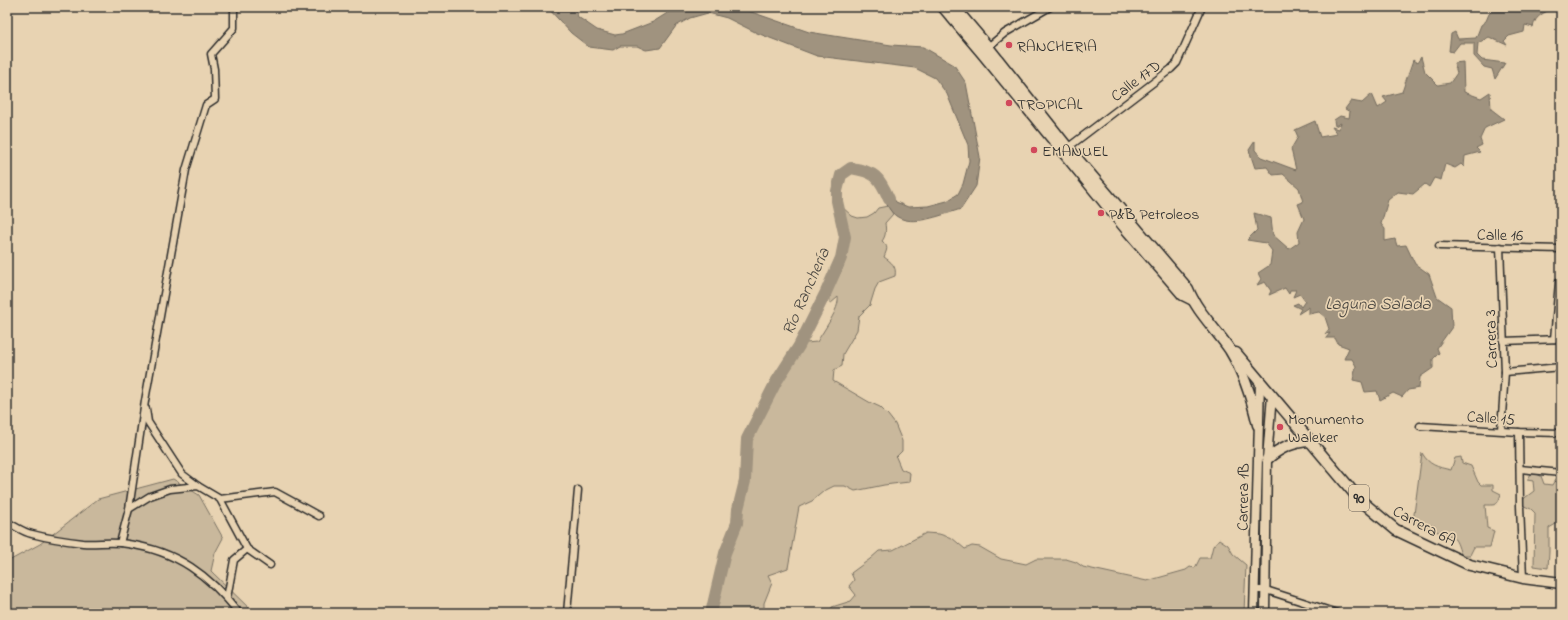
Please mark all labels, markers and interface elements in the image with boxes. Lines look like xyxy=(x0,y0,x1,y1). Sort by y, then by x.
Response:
place label: RANCHERIA xyxy=(1017,35,1097,59)
marker: RANCHERIA xyxy=(1004,40,1014,50)
street label: Calle 17D xyxy=(1106,55,1166,108)
place label: TROPICAL xyxy=(1017,93,1082,117)
marker: TROPICAL xyxy=(1004,98,1014,108)
place label: EMANUEL xyxy=(1042,140,1108,164)
marker: EMANUEL xyxy=(1029,145,1039,155)
place label: P&B Petroleos xyxy=(1109,203,1199,227)
marker: P&B Petroleos xyxy=(1096,208,1106,218)
street label: Calle 16 xyxy=(1477,224,1523,248)
water label: Río Ranchería xyxy=(776,243,837,339)
water label: Laguna Salada xyxy=(1325,292,1432,318)
street label: Carrera 3 xyxy=(1479,309,1505,369)
street label: Calle 15 xyxy=(1466,405,1516,433)
place label: Monumento Waleker xyxy=(1288,408,1364,450)
marker: Monumento Waleker xyxy=(1275,422,1285,432)
street label: Carrera 1B xyxy=(1231,463,1257,531)
road number: 90 xyxy=(1349,485,1369,511)
street label: Carrera 6A xyxy=(1388,500,1460,554)

